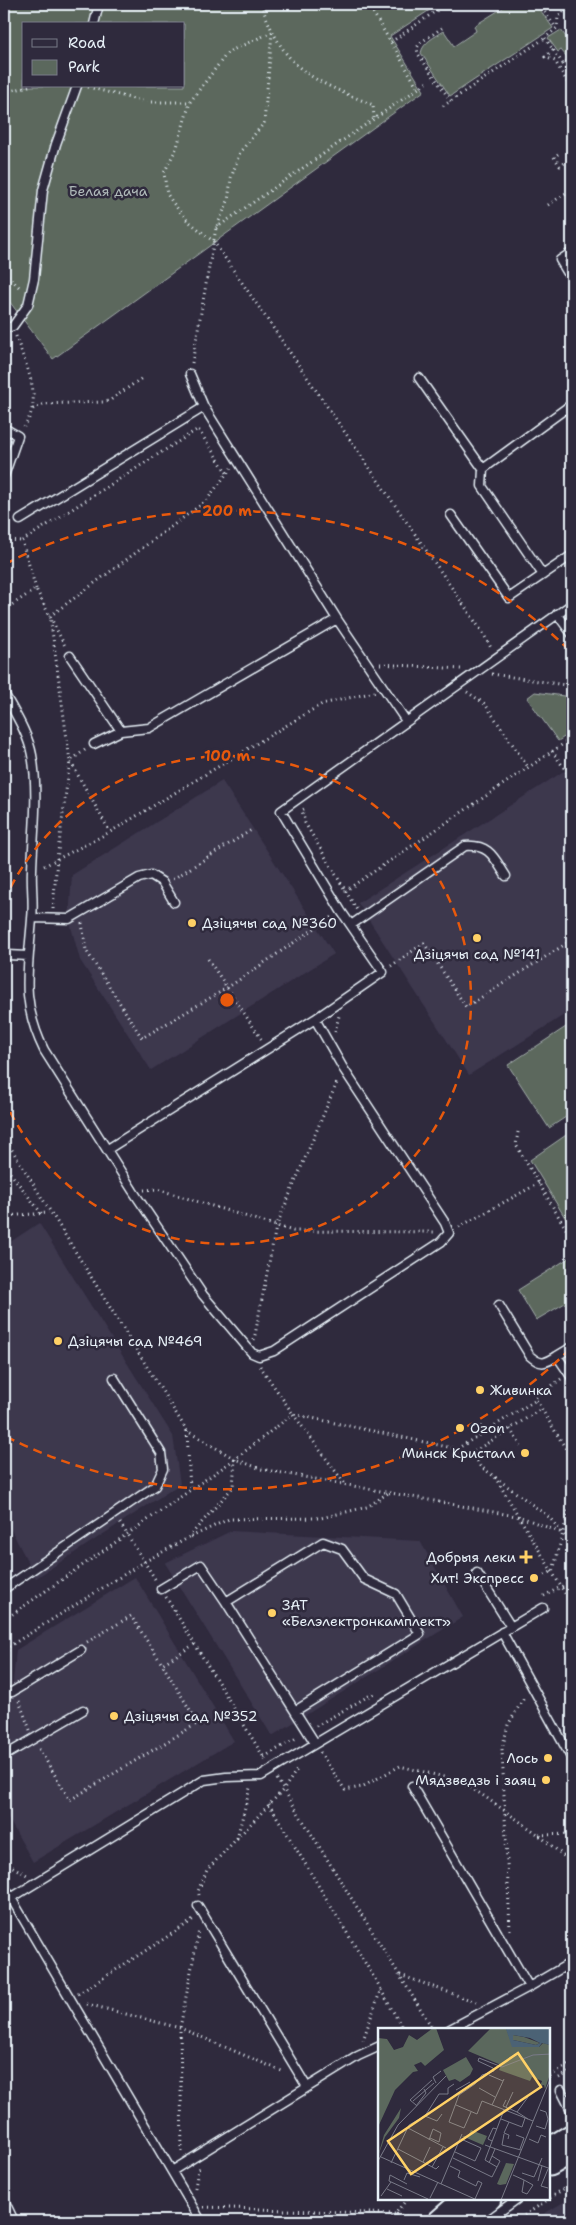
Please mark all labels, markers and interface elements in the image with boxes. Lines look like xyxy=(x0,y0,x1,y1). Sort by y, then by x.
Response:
legend xyxy=(22,22,185,88)
text: Road xyxy=(68,33,106,53)
text: Park xyxy=(68,57,100,77)
park label: Белая дача xyxy=(68,182,148,200)
text: 200 m xyxy=(202,501,252,521)
text: 100 m xyxy=(204,746,250,766)
place label: Дзіцячы сад №360 xyxy=(202,914,337,932)
marker: Дзіцячы сад №360 xyxy=(186,917,198,929)
marker: Дзіцячы сад №141 xyxy=(471,932,483,944)
place label: Дзіцячы сад №141 xyxy=(414,945,540,963)
centre of rings xyxy=(218,991,236,1009)
place label: Дзіцячы сад №469 xyxy=(68,1332,203,1350)
marker: Дзіцячы сад №469 xyxy=(52,1335,64,1347)
place label: Живинка xyxy=(490,1381,552,1399)
marker: Живинка xyxy=(474,1384,486,1396)
place label: Ozon xyxy=(470,1419,505,1437)
marker: Ozon xyxy=(454,1422,466,1434)
place label: Минск Кристалл xyxy=(402,1444,515,1462)
marker: Минск Кристалл xyxy=(519,1447,531,1459)
place label: Добрыя леки xyxy=(426,1548,516,1566)
marker: Добрыя леки xyxy=(520,1551,532,1563)
place label: Хит! Экспресс xyxy=(431,1569,524,1587)
marker: Хит! Экспресс xyxy=(528,1572,540,1584)
place label: ЗАТ «Белэлектронкамплект» xyxy=(282,1596,451,1630)
marker: ЗАТ «Белэлектронкамплект» xyxy=(266,1607,278,1619)
place label: Дзіцячы сад №352 xyxy=(124,1707,258,1725)
marker: Дзіцячы сад №352 xyxy=(108,1710,120,1722)
place label: Лось xyxy=(506,1749,538,1767)
marker: Лось xyxy=(542,1752,554,1764)
place label: Мядзведзь і заяц xyxy=(415,1771,536,1789)
marker: Мядзведзь і заяц xyxy=(540,1774,552,1786)
inset map xyxy=(378,2028,551,2200)

